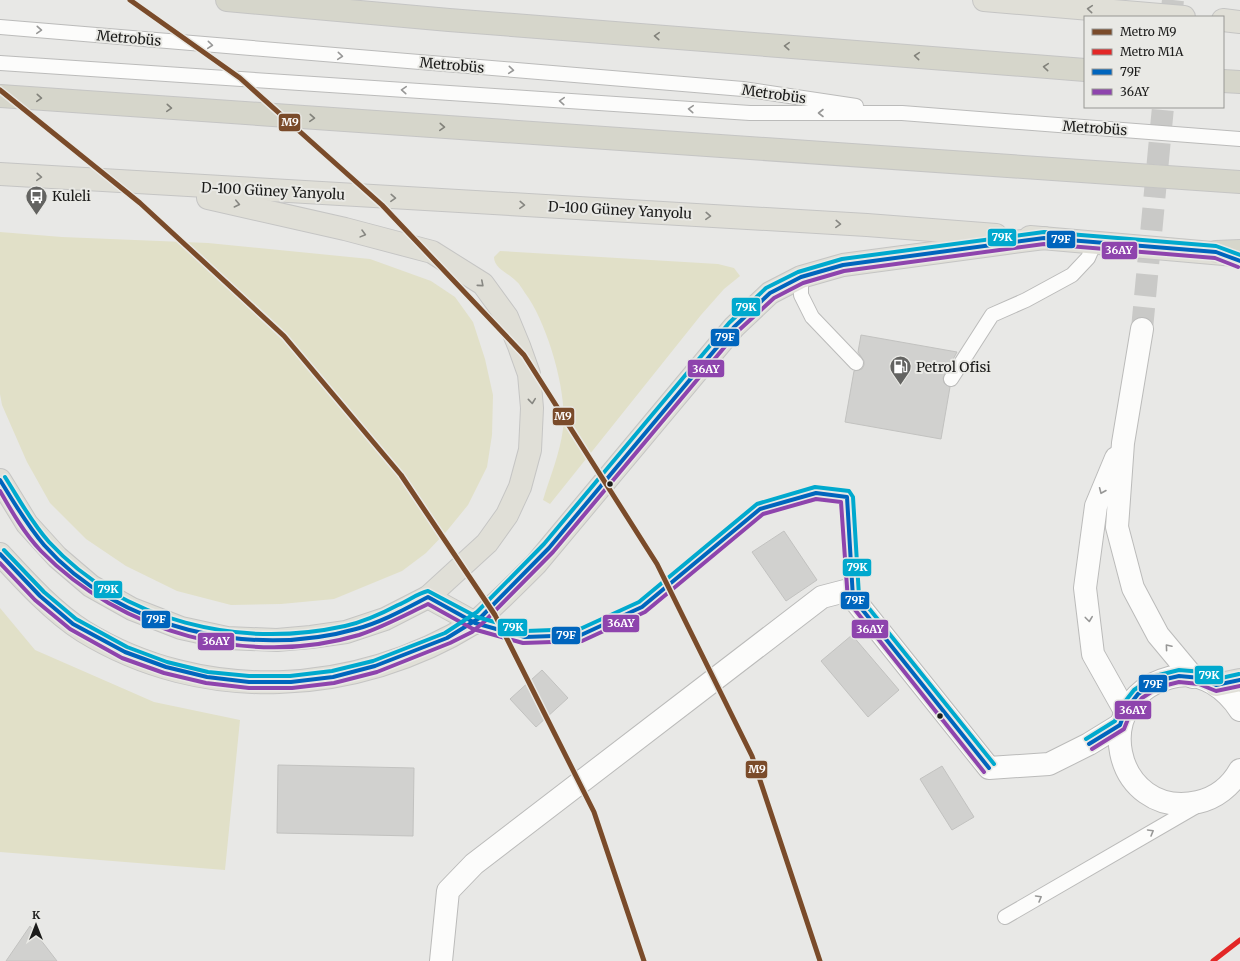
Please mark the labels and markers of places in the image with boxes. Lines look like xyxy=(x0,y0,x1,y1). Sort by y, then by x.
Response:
bus stop icon: Kuleli xyxy=(23,183,49,216)
place label: Kuleli xyxy=(52,187,91,205)
fuel station icon: Petrol Ofisi xyxy=(888,354,914,387)
place label: Petrol Ofisi xyxy=(916,358,991,376)
unlabelled marker xyxy=(605,479,615,489)
unlabelled marker xyxy=(935,711,945,721)

